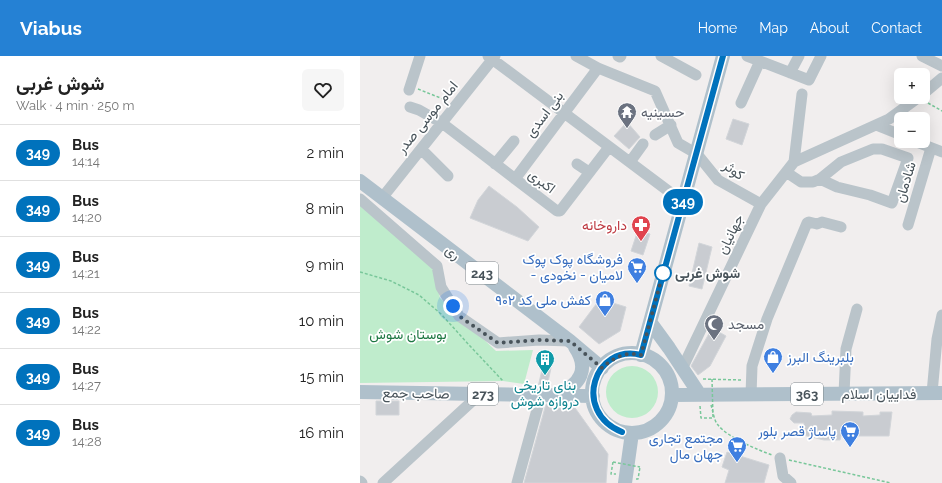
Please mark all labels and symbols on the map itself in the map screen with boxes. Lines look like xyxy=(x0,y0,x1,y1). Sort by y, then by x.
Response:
street label: امام موسی صدر xyxy=(393,78,462,157)
street label: بنی اسدی xyxy=(522,88,567,141)
temple icon: حسینیه xyxy=(616,101,638,129)
place label: حسینیه xyxy=(641,104,684,120)
street label: کوثر xyxy=(719,157,748,184)
street label: شادمان xyxy=(891,160,920,205)
street label: اکبری xyxy=(525,166,559,197)
line badge: 349 xyxy=(660,189,706,215)
street label: جهانیان xyxy=(714,212,747,257)
pharmacy icon: داروخانه xyxy=(630,214,652,242)
place label: داروخانه xyxy=(582,217,627,234)
street label: ری xyxy=(442,241,464,264)
place label: فروشگاه پوک پوک - لاميان - نخودی xyxy=(522,251,623,284)
supermarket icon: فروشگاه پوک پوک - لاميان - نخودی xyxy=(626,256,648,284)
road number: 243 xyxy=(466,262,498,284)
marker: شوش غربی xyxy=(654,264,672,282)
place label: شوش غربی xyxy=(675,265,740,282)
shop icon: کفش ملی کد ۹۰۲ xyxy=(594,289,616,317)
place label: کفش ملی کد ۹۰۲ xyxy=(495,292,591,309)
your location xyxy=(443,296,463,316)
mosque icon: مسجد xyxy=(703,313,725,341)
place label: مسجد xyxy=(728,316,764,333)
park label: بوستان شوش xyxy=(369,326,447,343)
shop icon: بلبرینگ البرز xyxy=(762,346,784,374)
building icon: بنای تاریخی دروازه شوش xyxy=(534,348,556,376)
place label: بلبرینگ البرز xyxy=(786,349,854,366)
place label: بنای تاریخی دروازه شوش xyxy=(511,377,579,410)
road number: 273 xyxy=(468,383,498,405)
road number: 363 xyxy=(791,383,823,405)
street label: صاحب جمع xyxy=(382,384,450,405)
street label: فداییان اسلام xyxy=(842,386,916,403)
supermarket icon: پاساژ قصر بلور xyxy=(839,420,861,448)
place label: پاساژ قصر بلور xyxy=(757,423,836,441)
place label: مجتمع تجاری جهان مال xyxy=(649,430,723,464)
supermarket icon: مجتمع تجاری جهان مال xyxy=(726,435,748,463)

